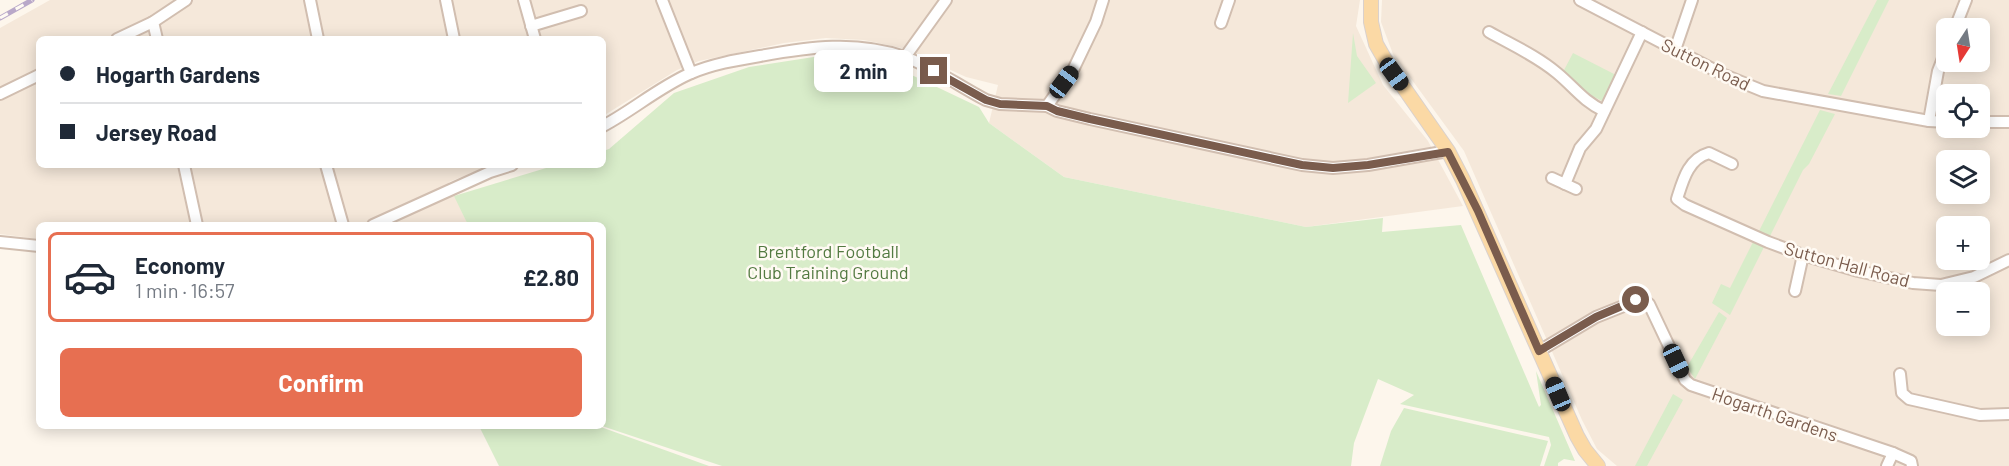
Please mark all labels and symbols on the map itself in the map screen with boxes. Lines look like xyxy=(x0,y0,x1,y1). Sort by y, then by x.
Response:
north arrow xyxy=(1936,18,1990,72)
street label: Sutton Road xyxy=(1658,33,1754,95)
callout: 2 min xyxy=(814,50,913,92)
car xyxy=(1376,54,1412,94)
route end xyxy=(920,57,947,84)
car xyxy=(1046,62,1082,102)
street label: Sutton Hall Road xyxy=(1782,237,1912,291)
park label: Brentford Football Club Training Ground xyxy=(747,240,909,283)
route start xyxy=(1622,286,1649,313)
car xyxy=(1660,341,1692,381)
car xyxy=(1543,374,1573,414)
street label: Hogarth Gardens xyxy=(1709,382,1841,446)

